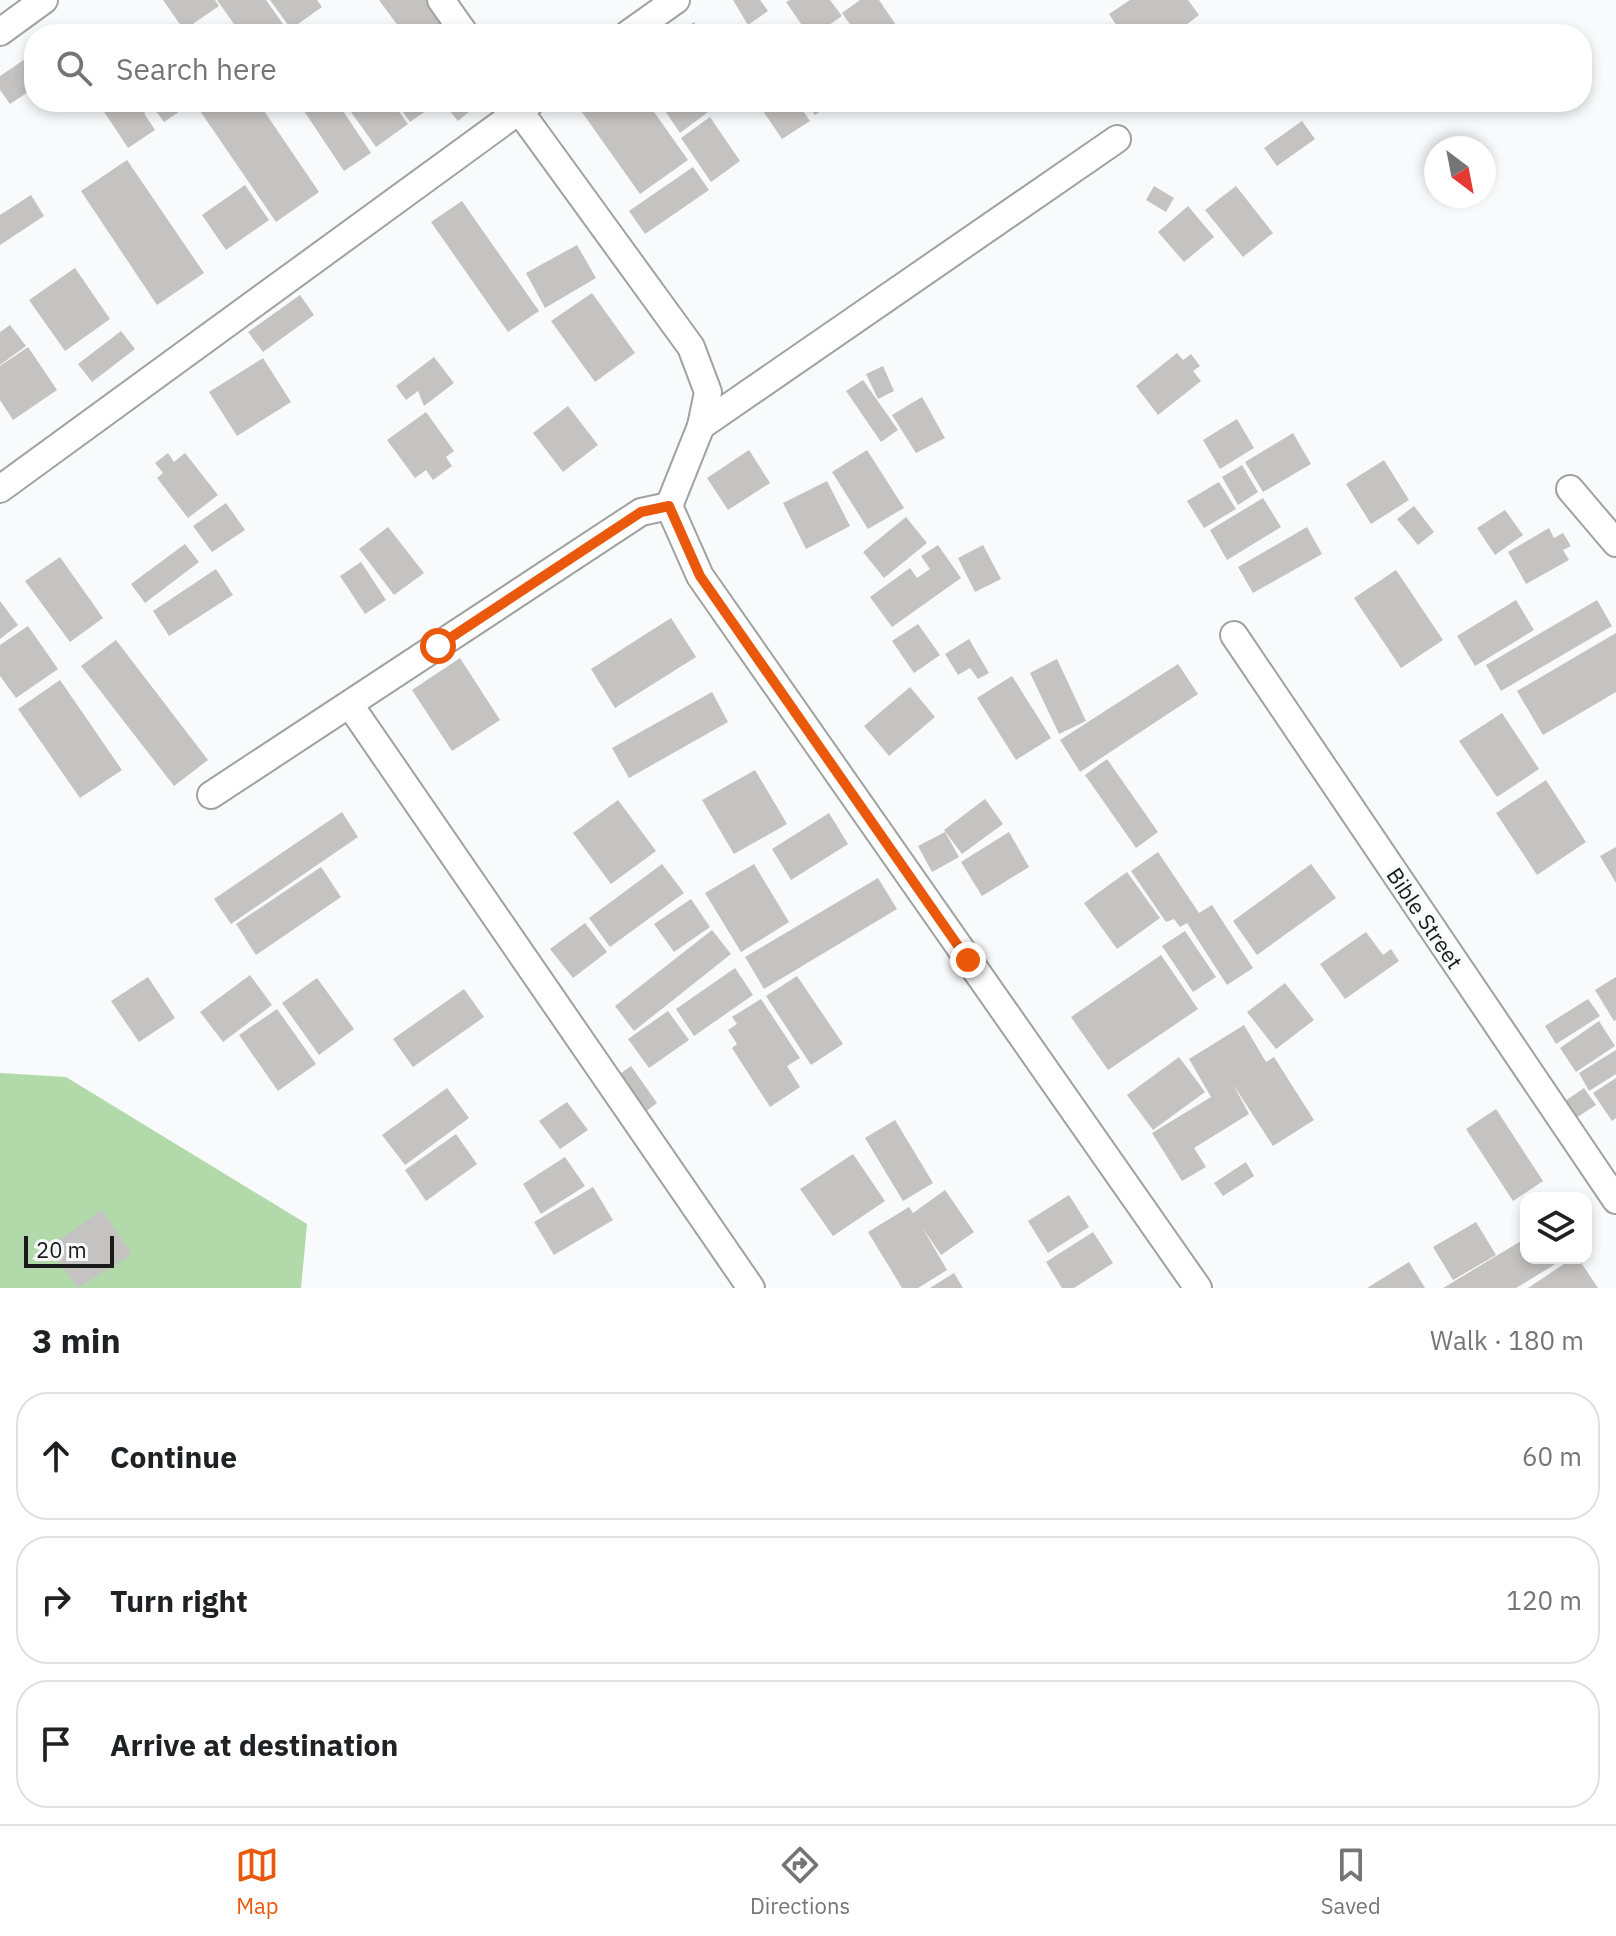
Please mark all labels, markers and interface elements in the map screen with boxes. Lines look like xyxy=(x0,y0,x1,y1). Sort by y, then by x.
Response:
search box xyxy=(24,24,1592,112)
icon: search xyxy=(52,46,96,90)
text: Search here xyxy=(116,49,277,88)
north arrow xyxy=(1424,136,1496,208)
route start xyxy=(420,628,456,664)
street label: Bible Street xyxy=(1380,862,1470,974)
route end xyxy=(950,942,986,978)
map controls xyxy=(1520,1192,1592,1264)
button: layers xyxy=(1520,1192,1592,1264)
scale bar xyxy=(24,1232,114,1268)
text: 20 m xyxy=(36,1235,87,1264)
text: 3 min xyxy=(32,1318,121,1362)
text: Walk · 180 m xyxy=(1430,1323,1584,1357)
icon: ahead xyxy=(34,1434,78,1478)
text: Continue xyxy=(110,1437,237,1476)
text: 60 m xyxy=(1522,1439,1582,1473)
icon: right xyxy=(34,1578,78,1622)
text: Turn right xyxy=(110,1581,248,1620)
text: 120 m xyxy=(1506,1583,1582,1617)
icon: arrive xyxy=(34,1722,78,1766)
text: Arrive at destination xyxy=(110,1725,398,1764)
tab: Map xyxy=(235,1843,279,1920)
tab: Directions xyxy=(750,1843,850,1920)
tab: Saved xyxy=(1321,1843,1381,1920)

